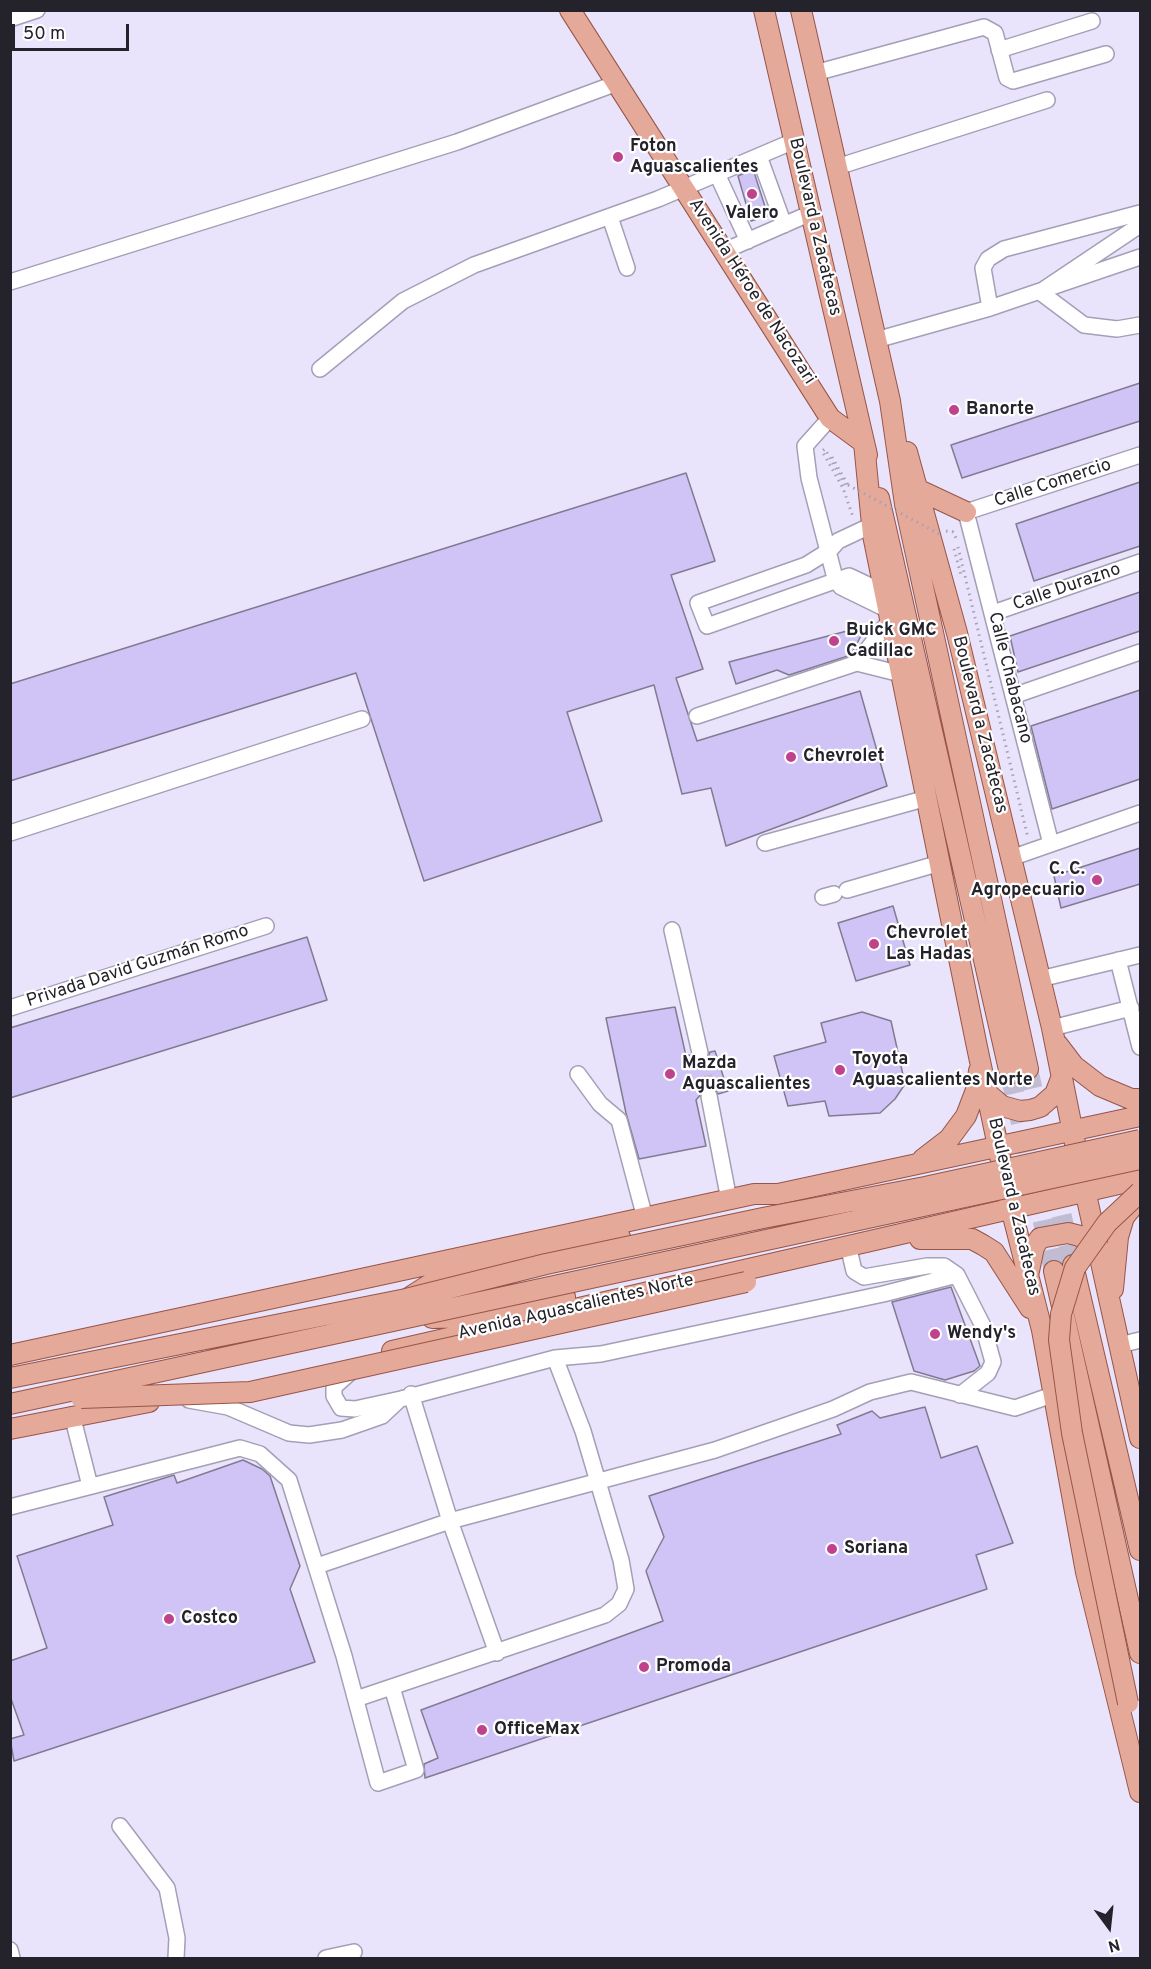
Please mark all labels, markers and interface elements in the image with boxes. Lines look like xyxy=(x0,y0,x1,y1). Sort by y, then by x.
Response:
scale bar xyxy=(15,12,132,50)
text: 50 m xyxy=(23,23,65,46)
place label: Foton Aguascalientes xyxy=(630,136,759,178)
street label: Boulevard a Zacatecas xyxy=(783,136,845,318)
marker: Foton Aguascalientes xyxy=(611,150,625,164)
marker: Valero xyxy=(745,187,759,201)
street label: Avenida Héroe de Nacozari xyxy=(683,195,819,389)
place label: Valero xyxy=(725,203,779,225)
place label: Banorte xyxy=(966,399,1034,421)
marker: Banorte xyxy=(947,403,961,417)
street label: Calle Comercio xyxy=(992,455,1114,513)
street label: Calle Durazno xyxy=(1010,559,1124,617)
street label: Calle Chabacano xyxy=(982,610,1036,746)
place label: Buick GMC Cadillac xyxy=(846,620,937,662)
marker: Buick GMC Cadillac xyxy=(827,634,841,648)
street label: Boulevard a Zacatecas xyxy=(946,634,1012,816)
place label: Chevrolet xyxy=(803,746,884,768)
marker: Chevrolet xyxy=(784,750,798,764)
place label: C. C. Agropecuario xyxy=(971,859,1085,902)
marker: C. C. Agropecuario xyxy=(1090,873,1104,887)
street label: Privada David Guzmán Romo xyxy=(24,921,252,1013)
place label: Chevrolet Las Hadas xyxy=(886,923,972,966)
marker: Chevrolet Las Hadas xyxy=(867,937,881,951)
place label: Toyota Aguascalientes Norte xyxy=(852,1049,1033,1092)
place label: Mazda Aguascalientes xyxy=(682,1053,811,1096)
marker: Toyota Aguascalientes Norte xyxy=(833,1063,847,1077)
marker: Mazda Aguascalientes xyxy=(663,1067,677,1081)
street label: Boulevard a Zacatecas xyxy=(982,1116,1044,1298)
street label: Avenida Aguascalientes Norte xyxy=(456,1270,696,1346)
place label: Wendy's xyxy=(947,1323,1016,1345)
marker: Wendy's xyxy=(928,1327,942,1341)
place label: Soriana xyxy=(844,1538,908,1560)
marker: Soriana xyxy=(825,1542,839,1556)
place label: Costco xyxy=(181,1608,238,1630)
marker: Costco xyxy=(162,1612,176,1626)
place label: Promoda xyxy=(656,1656,731,1678)
marker: Promoda xyxy=(637,1660,651,1674)
place label: OfficeMax xyxy=(494,1719,580,1741)
marker: OfficeMax xyxy=(475,1723,489,1737)
north arrow xyxy=(1079,1897,1139,1957)
text: N xyxy=(1106,1933,1122,1956)

